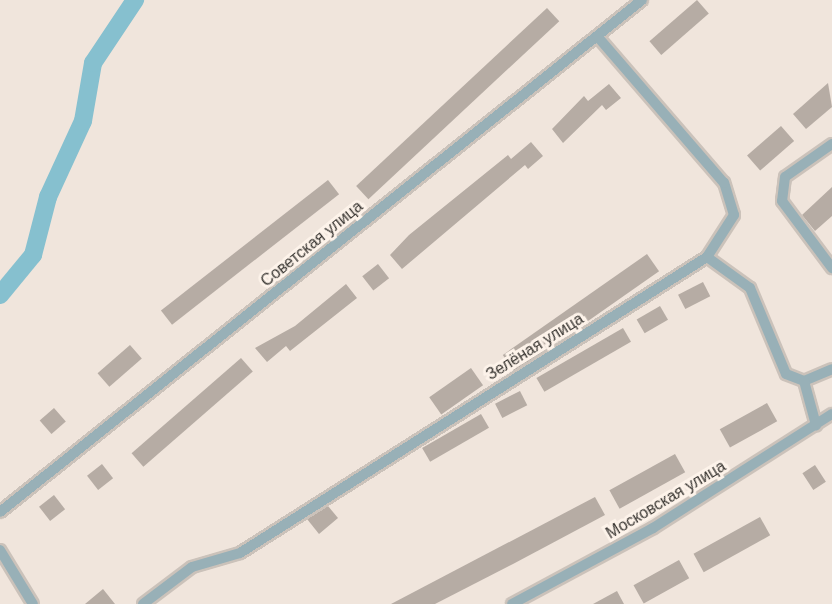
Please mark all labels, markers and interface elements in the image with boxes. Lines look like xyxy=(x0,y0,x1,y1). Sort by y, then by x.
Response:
street label: Советская улица xyxy=(257,197,367,291)
street label: Зелёная улица xyxy=(483,309,587,385)
street label: Московская улица xyxy=(603,457,729,543)

